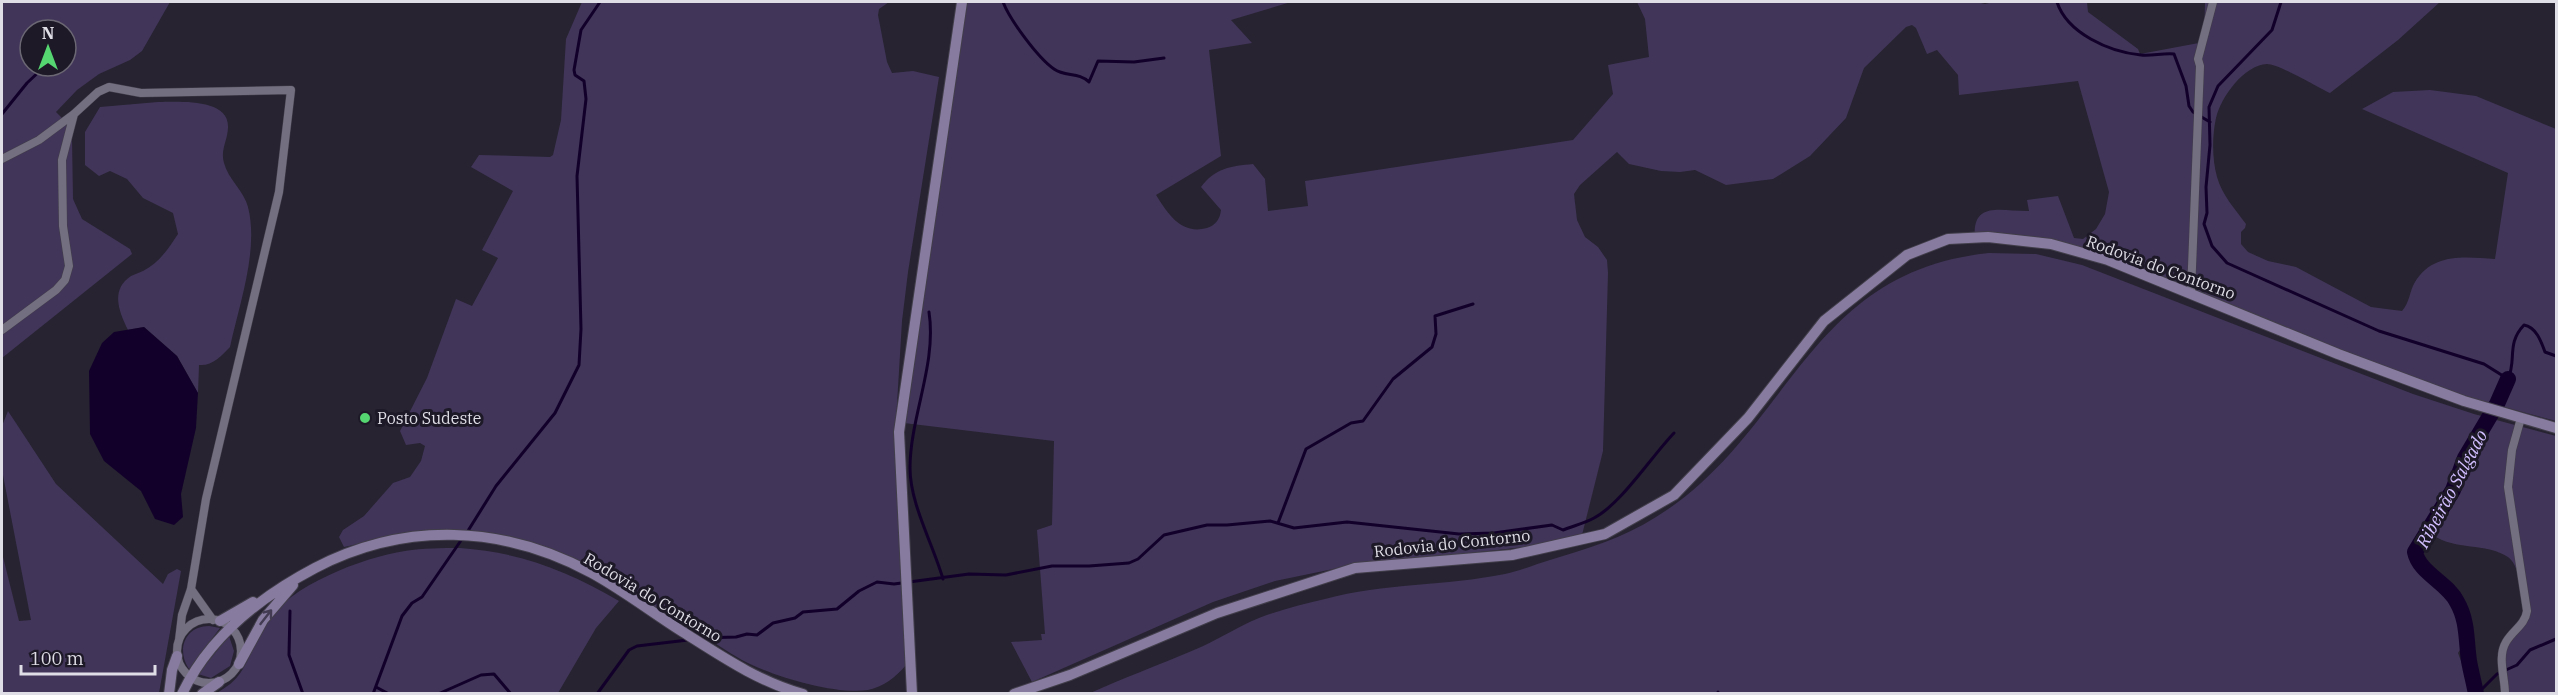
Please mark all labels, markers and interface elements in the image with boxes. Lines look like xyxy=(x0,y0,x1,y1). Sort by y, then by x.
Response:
north arrow xyxy=(18,18,78,78)
text: N xyxy=(42,23,54,43)
street label: Rodovia do Contorno xyxy=(2084,231,2238,303)
place label: Posto Sudeste xyxy=(377,408,481,428)
marker: Posto Sudeste xyxy=(358,411,372,425)
water label: Ribeirão Salgado xyxy=(2410,426,2492,553)
street label: Rodovia do Contorno xyxy=(1373,525,1531,561)
street label: Rodovia do Contorno xyxy=(580,548,726,646)
one-way arrow xyxy=(259,609,272,625)
scale bar xyxy=(21,638,154,676)
text: 100 m xyxy=(30,647,84,670)

